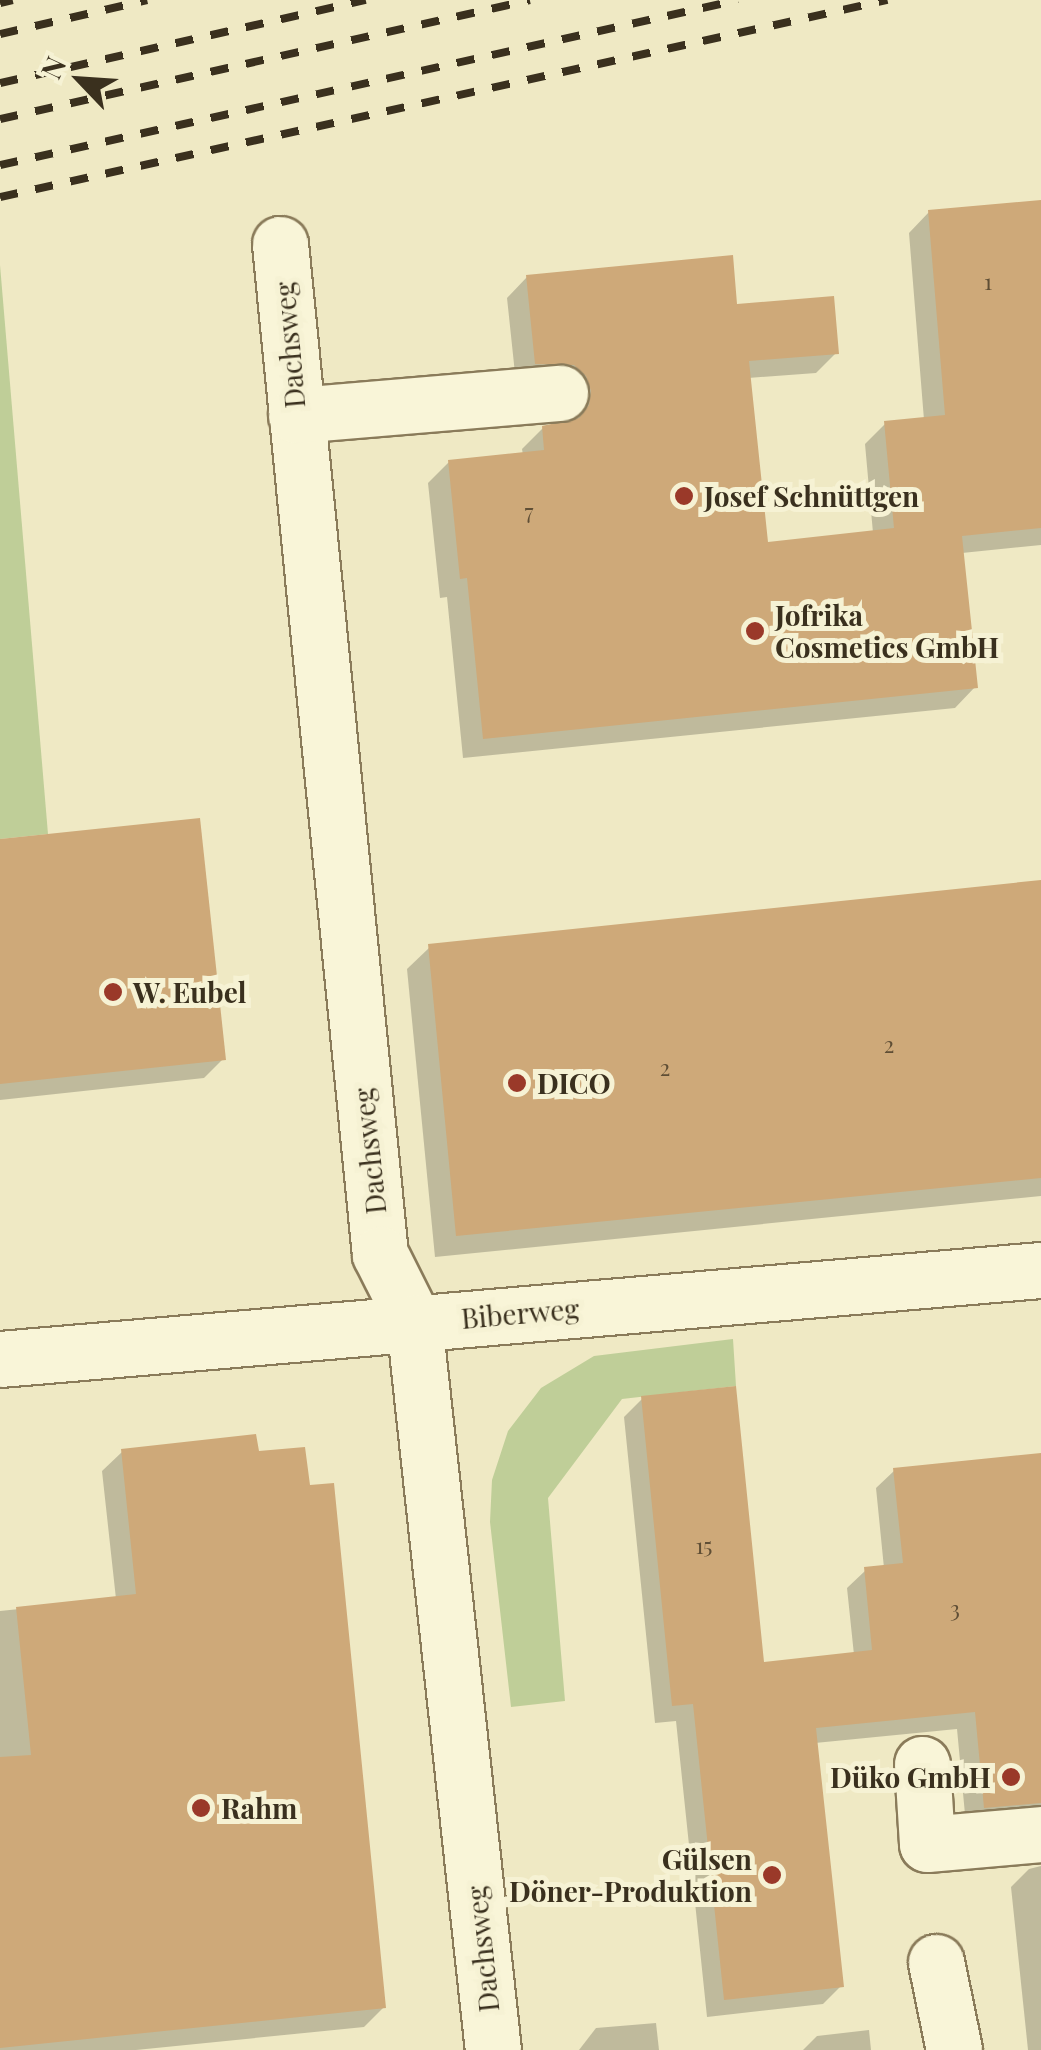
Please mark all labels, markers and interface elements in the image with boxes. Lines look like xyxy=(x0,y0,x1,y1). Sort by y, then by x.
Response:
north arrow xyxy=(30,30,130,130)
text: N xyxy=(31,50,73,84)
house number: 1 xyxy=(984,269,992,295)
street label: Dachsweg xyxy=(267,280,311,410)
place label: Josef Schnüttgen xyxy=(704,479,919,513)
marker: Josef Schnüttgen xyxy=(673,485,695,507)
house number: 7 xyxy=(525,499,533,525)
place label: Jofrika Cosmetics GmbH xyxy=(775,598,999,664)
marker: Jofrika Cosmetics GmbH xyxy=(744,620,766,642)
place label: W. Eubel xyxy=(133,975,246,1009)
marker: W. Eubel xyxy=(102,981,124,1003)
house number: 2 xyxy=(884,1032,894,1058)
house number: 2 xyxy=(660,1055,670,1081)
place label: DICO xyxy=(537,1066,611,1100)
marker: DICO xyxy=(506,1072,528,1094)
street label: Dachsweg xyxy=(346,1086,392,1216)
street label: Biberweg xyxy=(460,1291,580,1335)
house number: 15 xyxy=(695,1533,713,1559)
house number: 3 xyxy=(950,1596,960,1622)
place label: Düko GmbH xyxy=(830,1760,991,1794)
marker: Düko GmbH xyxy=(1000,1766,1022,1788)
place label: Rahm xyxy=(221,1791,297,1825)
marker: Rahm xyxy=(190,1797,212,1819)
place label: Gülsen Döner-Produktion xyxy=(509,1842,752,1908)
marker: Gülsen Döner-Produktion xyxy=(761,1864,783,1886)
street label: Dachsweg xyxy=(459,1884,505,2014)

